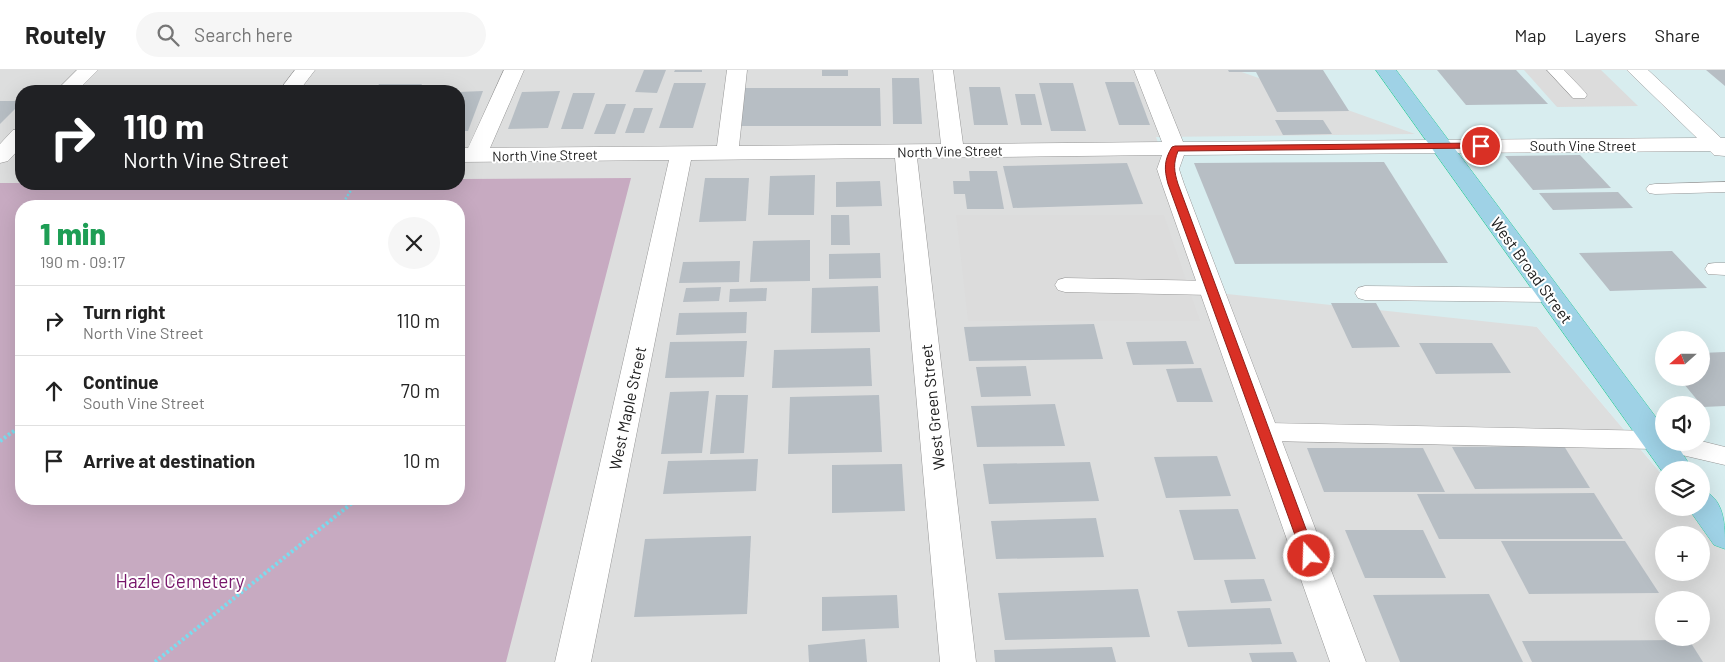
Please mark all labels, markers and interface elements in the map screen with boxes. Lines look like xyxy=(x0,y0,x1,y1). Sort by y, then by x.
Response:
search box xyxy=(136,12,486,57)
text: Routely xyxy=(25,20,106,49)
icon: search xyxy=(154,21,182,49)
text: Search here xyxy=(194,23,293,46)
text: Map xyxy=(1514,24,1546,46)
text: Layers xyxy=(1574,24,1627,46)
text: Share xyxy=(1655,24,1700,46)
text: 110 m xyxy=(123,104,204,146)
icon: right xyxy=(40,105,105,170)
pin xyxy=(1460,125,1502,167)
icon: arrive xyxy=(1467,132,1495,160)
street label: South Vine Street xyxy=(1530,137,1636,154)
street label: North Vine Street xyxy=(897,142,1003,160)
text: North Vine Street xyxy=(123,146,289,172)
street label: North Vine Street xyxy=(492,146,598,164)
street label: West Broad Street xyxy=(1487,213,1577,327)
text: 1 min xyxy=(40,215,106,251)
button: close xyxy=(388,217,440,269)
text: 190 m · 09:17 xyxy=(40,252,125,271)
text: Turn right xyxy=(83,300,165,323)
icon: right xyxy=(40,307,68,335)
text: 110 m xyxy=(396,309,440,332)
text: North Vine Street xyxy=(83,323,204,342)
north arrow xyxy=(1655,331,1710,386)
map controls xyxy=(1655,331,1710,646)
street label: West Green Street xyxy=(916,343,948,471)
street label: West Maple Street xyxy=(605,344,649,472)
text: Continue xyxy=(83,370,159,393)
icon: ahead xyxy=(40,377,68,405)
text: 70 m xyxy=(401,379,440,402)
text: South Vine Street xyxy=(83,393,205,412)
button: sound xyxy=(1655,396,1710,451)
icon: arrive xyxy=(40,447,68,475)
text: Arrive at destination xyxy=(83,449,255,472)
text: 10 m xyxy=(403,449,440,472)
button: layers xyxy=(1655,461,1710,516)
button: + xyxy=(1655,526,1710,581)
position arrow xyxy=(1282,529,1334,581)
park label: Hazle Cemetery xyxy=(115,569,245,592)
button: − xyxy=(1655,591,1710,646)

